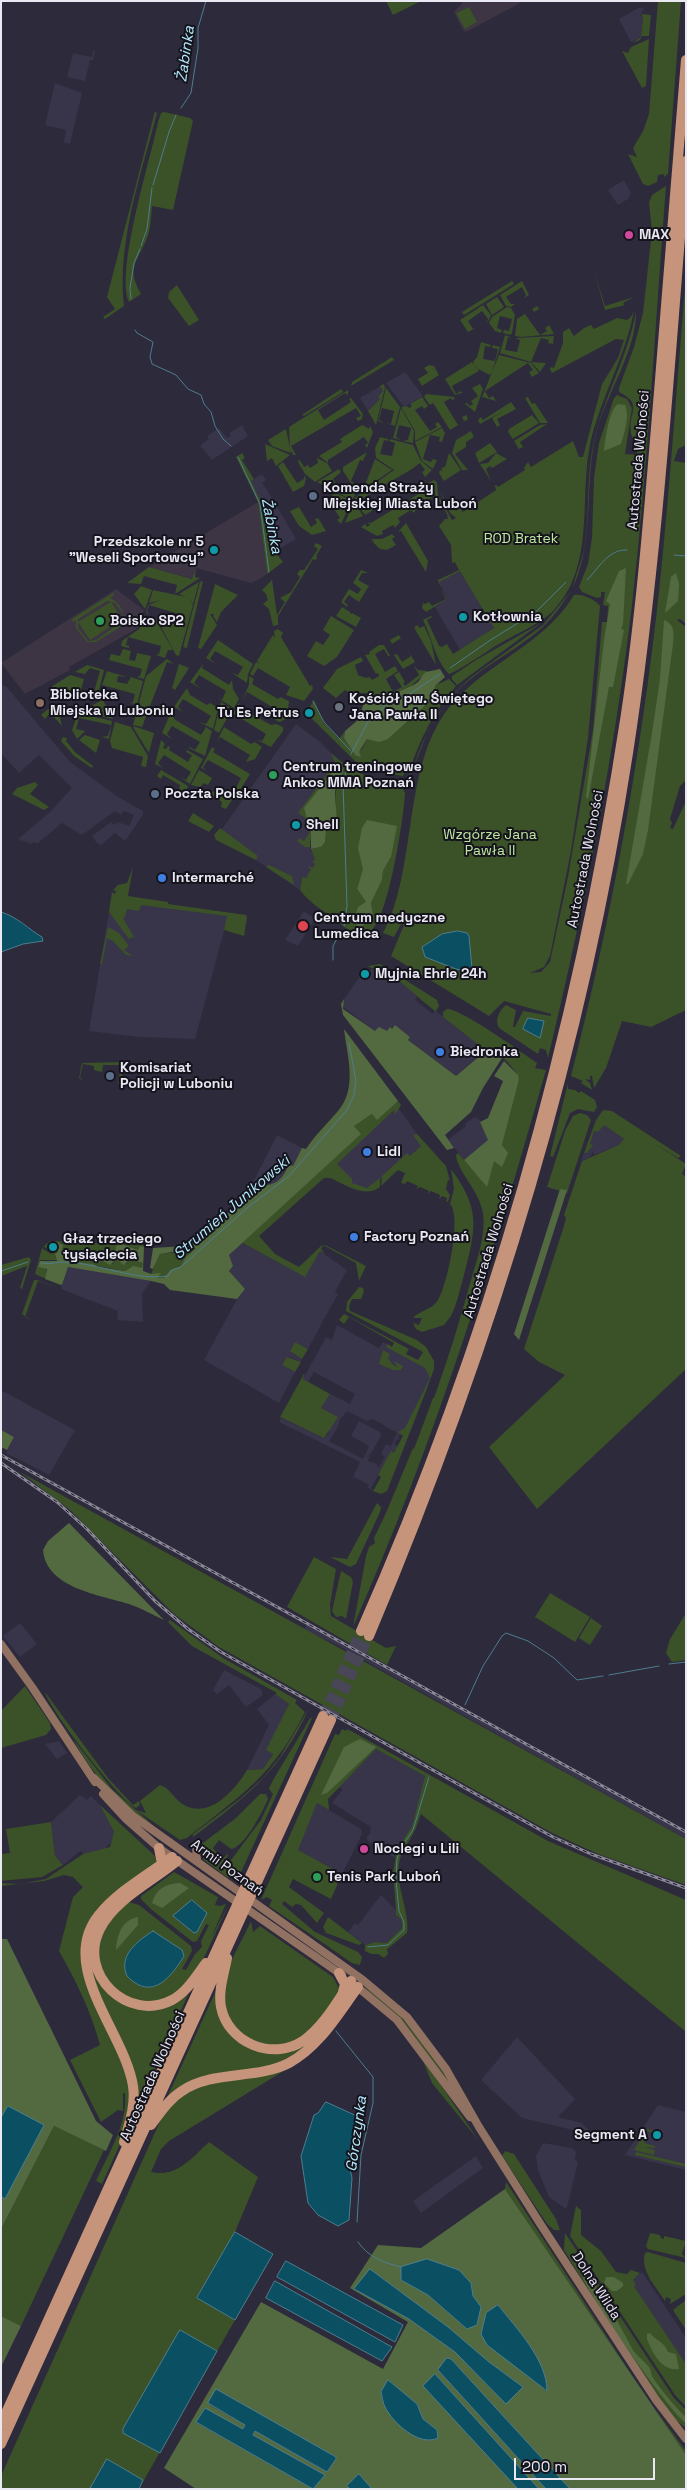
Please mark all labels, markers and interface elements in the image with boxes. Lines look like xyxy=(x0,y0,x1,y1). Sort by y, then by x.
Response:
water label: Żabinka xyxy=(173,25,199,83)
place label: MAX xyxy=(639,227,669,243)
marker: MAX xyxy=(623,229,635,241)
street label: Autostrada Wolności xyxy=(625,390,653,530)
place label: Komenda Straży Miejskiej Miasta Luboń xyxy=(323,480,477,512)
marker: Komenda Straży Miejskiej Miasta Luboń xyxy=(307,490,319,502)
water label: Żabinka xyxy=(257,497,285,555)
park label: ROD Bratek xyxy=(484,531,558,547)
place label: Przedszkole nr 5 "Weseli Sportowcy" xyxy=(69,534,204,566)
marker: Przedszkole nr 5 "Weseli Sportowcy" xyxy=(208,544,220,556)
place label: Kotłownia xyxy=(473,609,542,625)
marker: Kotłownia xyxy=(457,611,469,623)
place label: Boisko SP2 xyxy=(110,613,184,629)
marker: Boisko SP2 xyxy=(94,615,106,627)
place label: Biblioteka Miejska w Luboniu xyxy=(50,687,174,720)
place label: Kościół pw. Świętego Jana Pawła II xyxy=(349,691,493,724)
marker: Biblioteka Miejska w Luboniu xyxy=(34,697,46,709)
marker: Kościół pw. Świętego Jana Pawła II xyxy=(333,701,345,713)
place label: Tu Es Petrus xyxy=(217,705,299,721)
marker: Tu Es Petrus xyxy=(303,707,315,719)
place label: Centrum treningowe Ankos MMA Poznań xyxy=(283,759,422,792)
marker: Centrum treningowe Ankos MMA Poznań xyxy=(267,769,279,781)
place label: Poczta Polska xyxy=(165,786,259,802)
marker: Poczta Polska xyxy=(149,788,161,800)
street label: Autostrada Wolności xyxy=(564,789,608,929)
place label: Shell xyxy=(306,817,339,833)
marker: Shell xyxy=(290,819,302,831)
park label: Wzgórze Jana Pawła II xyxy=(443,827,537,860)
place label: Intermarché xyxy=(172,870,254,886)
marker: Intermarché xyxy=(156,872,168,884)
place label: Centrum medyczne Lumedica xyxy=(314,910,445,942)
marker: Centrum medyczne Lumedica xyxy=(296,919,310,933)
place label: Myjnia Ehrle 24h xyxy=(375,966,487,982)
marker: Myjnia Ehrle 24h xyxy=(359,968,371,980)
place label: Biedronka xyxy=(450,1044,518,1060)
marker: Biedronka xyxy=(434,1046,446,1058)
place label: Komisariat Policji w Luboniu xyxy=(120,1060,233,1092)
marker: Komisariat Policji w Luboniu xyxy=(104,1070,116,1082)
place label: Lidl xyxy=(377,1144,401,1160)
marker: Lidl xyxy=(361,1146,373,1158)
water label: Strumień Junikowski xyxy=(170,1153,294,1263)
street label: Autostrada Wolności xyxy=(461,1182,517,1320)
place label: Factory Poznań xyxy=(364,1229,469,1245)
place label: Głaz trzeciego tysiąclecia xyxy=(63,1231,162,1264)
marker: Factory Poznań xyxy=(348,1231,360,1243)
marker: Głaz trzeciego tysiąclecia xyxy=(47,1241,59,1253)
street label: Armii Poznań xyxy=(187,1836,267,1900)
place label: Noclegi u Lili xyxy=(374,1841,459,1857)
marker: Noclegi u Lili xyxy=(358,1843,370,1855)
place label: Tenis Park Luboń xyxy=(327,1869,441,1885)
marker: Tenis Park Luboń xyxy=(311,1871,323,1883)
street label: Autostrada Wolności xyxy=(117,2009,189,2143)
water label: Górczynka xyxy=(343,2095,371,2173)
place label: Segment A xyxy=(574,2127,647,2143)
marker: Segment A xyxy=(651,2129,663,2141)
street label: Dolna Wilda xyxy=(568,2249,624,2323)
scale bar xyxy=(517,2448,658,2480)
text: 200 m xyxy=(522,2457,567,2476)

